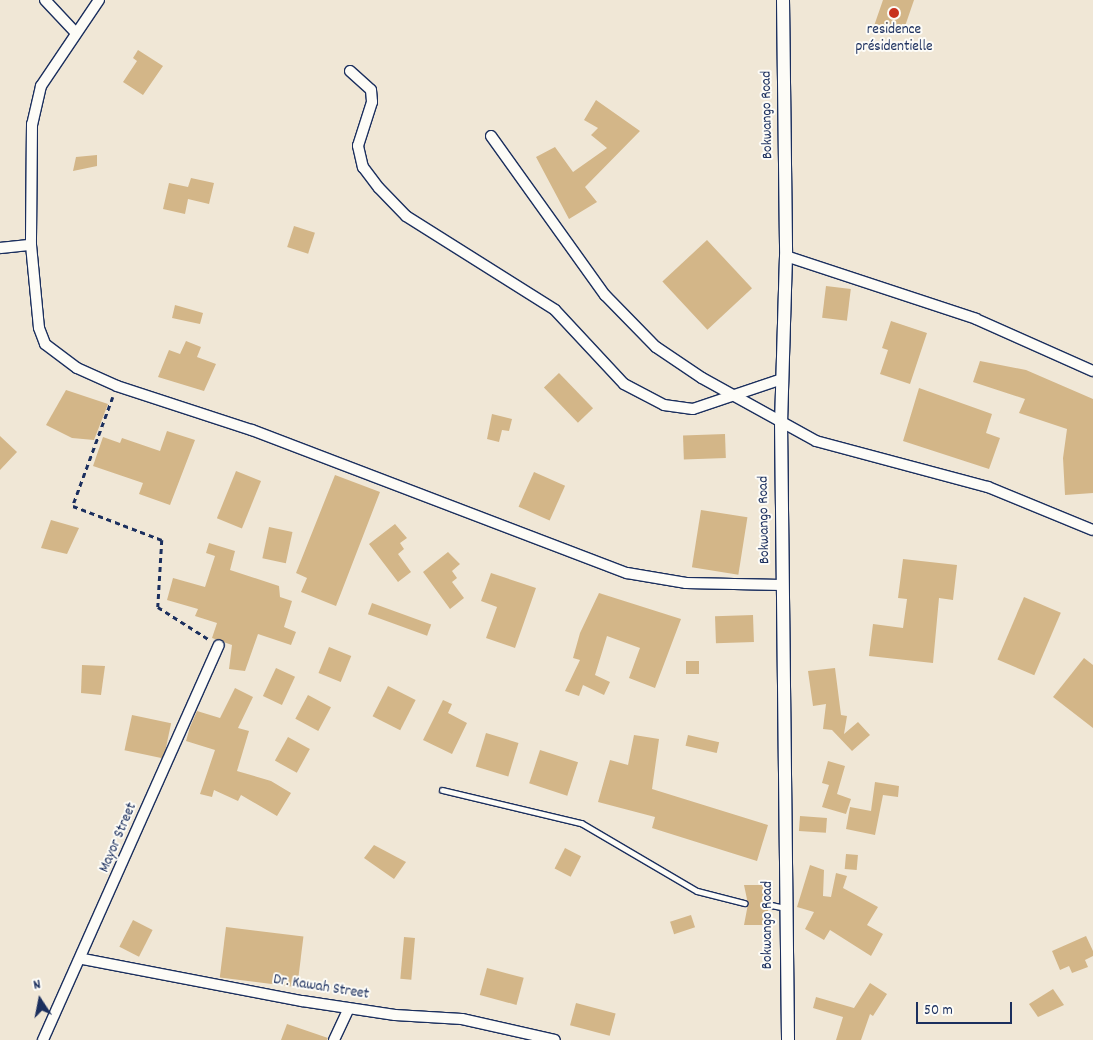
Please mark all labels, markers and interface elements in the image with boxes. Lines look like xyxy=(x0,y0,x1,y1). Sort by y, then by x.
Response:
marker: residence présidentielle xyxy=(888,7,900,19)
place label: residence présidentielle xyxy=(855,21,933,56)
street label: Bokwango Road xyxy=(758,71,778,159)
street label: Bokwango Road xyxy=(755,476,775,564)
street label: Mayor Street xyxy=(96,800,142,876)
street label: Bokwango Road xyxy=(760,881,778,969)
street label: Dr. Kawah Street xyxy=(272,972,370,1004)
north arrow xyxy=(15,975,65,1025)
text: N xyxy=(32,975,42,996)
scale bar xyxy=(918,992,1014,1024)
text: 50 m xyxy=(924,1000,953,1022)

